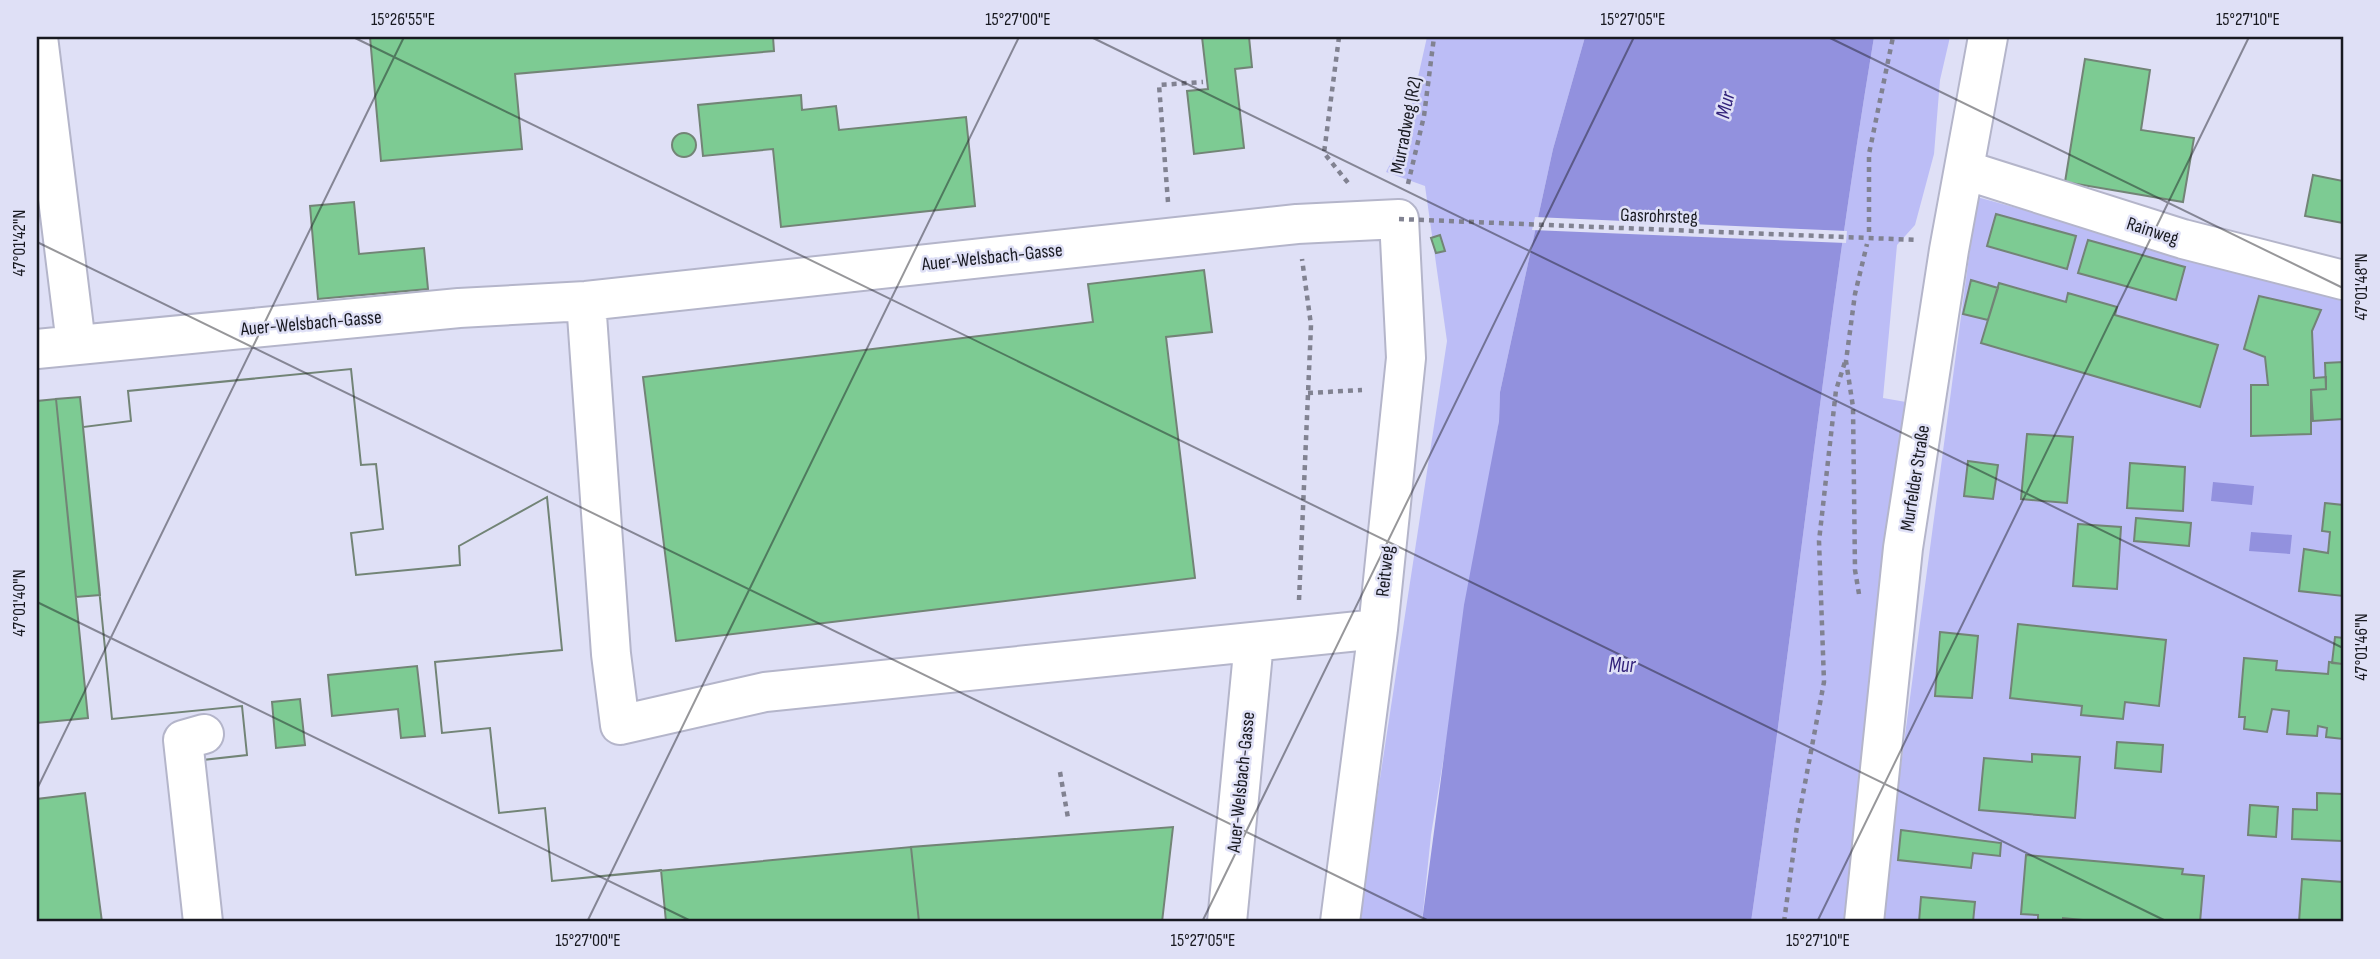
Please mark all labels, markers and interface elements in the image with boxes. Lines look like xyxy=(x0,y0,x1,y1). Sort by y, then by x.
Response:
text: 15°26'55"E xyxy=(371,9,435,30)
text: 15°27'00"E xyxy=(985,9,1051,30)
text: 15°27'05"E xyxy=(1601,9,1665,30)
text: 15°27'10"E xyxy=(2216,9,2280,30)
street label: Murradweg (R2) xyxy=(1386,75,1427,176)
water label: Mur xyxy=(1710,88,1741,121)
street label: Gasrohrsteg xyxy=(1620,204,1699,229)
text: 47°01'42"N xyxy=(9,210,30,276)
street label: Rainweg xyxy=(2124,212,2182,251)
street label: Auer-Welsbach-Gasse xyxy=(920,239,1064,276)
text: 47°01'48"N xyxy=(2351,253,2372,321)
street label: Auer-Welsbach-Gasse xyxy=(239,306,383,341)
street label: Murfelder Straße xyxy=(1896,423,1935,533)
street label: Reitweg xyxy=(1371,544,1400,598)
text: 47°01'40"N xyxy=(9,569,30,637)
text: 47°01'46"N xyxy=(2351,613,2372,681)
water label: Mur xyxy=(1609,653,1636,678)
street label: Auer-Welsbach-Gasse xyxy=(1223,711,1260,855)
text: 15°27'00"E xyxy=(555,930,621,951)
text: 15°27'05"E xyxy=(1171,930,1235,951)
text: 15°27'10"E xyxy=(1786,930,1850,951)

